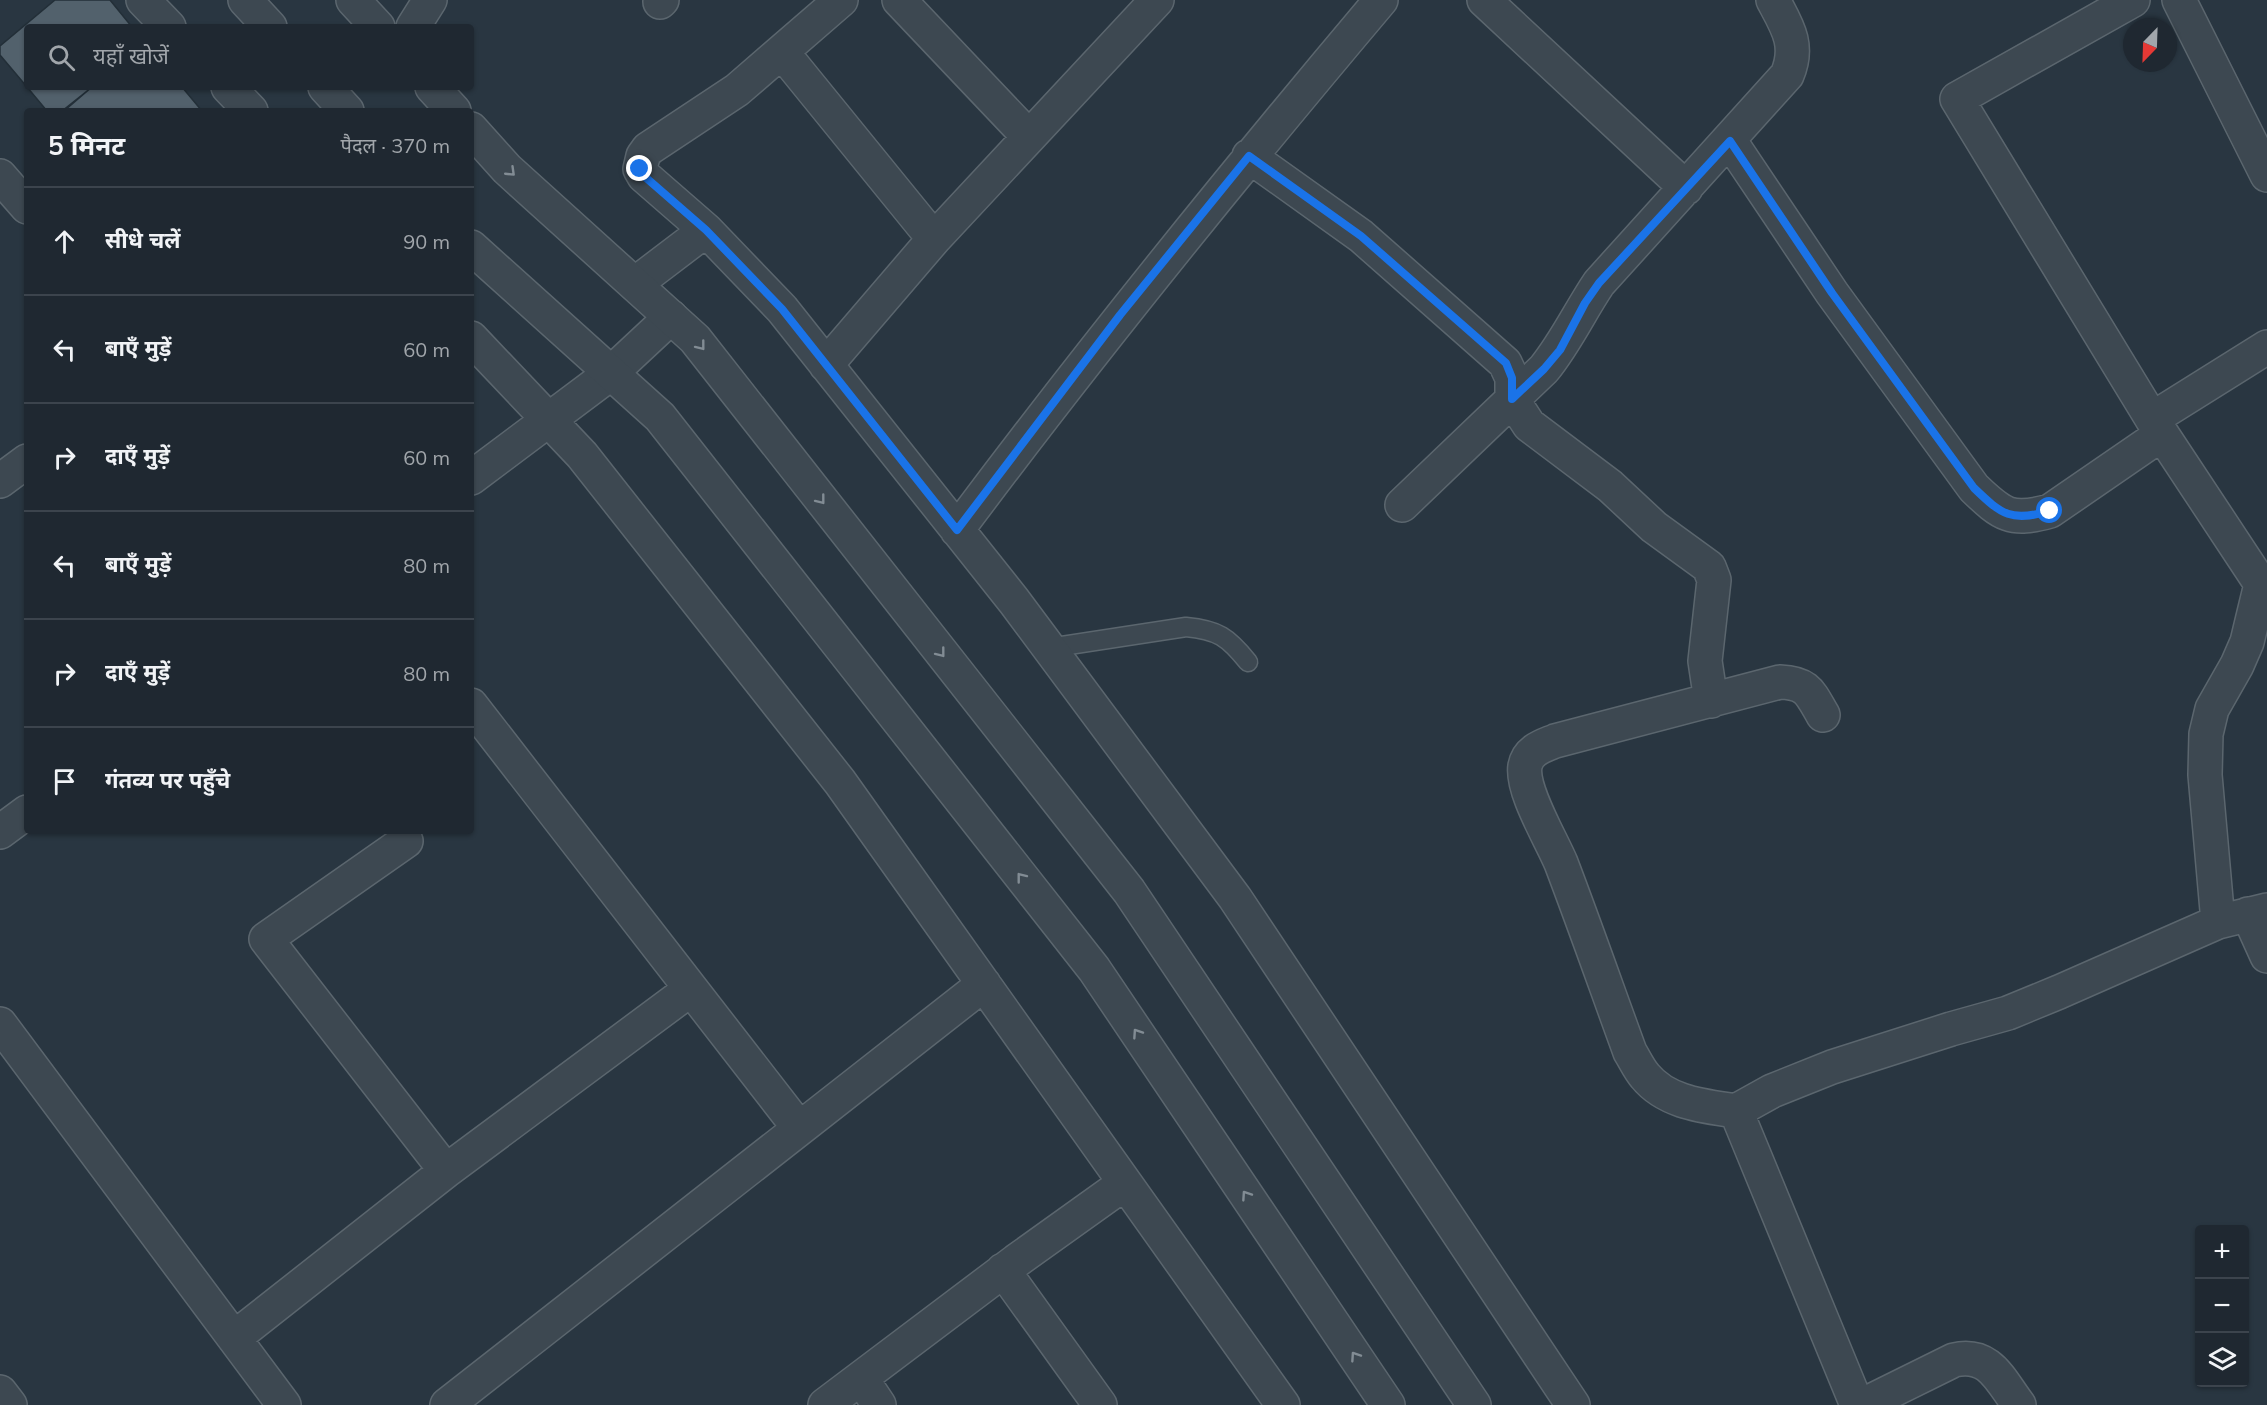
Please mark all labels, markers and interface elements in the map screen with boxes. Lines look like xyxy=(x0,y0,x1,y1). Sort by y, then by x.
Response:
north arrow xyxy=(2123,18,2177,72)
search box xyxy=(24,24,474,90)
icon: search xyxy=(45,41,78,74)
text: यहाँ खोजें xyxy=(93,42,169,70)
text: 5 मिनट xyxy=(48,129,125,162)
text: पैदल · 370 m xyxy=(341,133,450,158)
route end xyxy=(626,155,652,181)
one-way arrow xyxy=(504,165,515,176)
icon: ahead xyxy=(48,225,81,258)
text: सीधे चलें xyxy=(105,226,180,254)
text: 90 m xyxy=(403,229,450,254)
icon: left xyxy=(48,333,81,366)
text: बाएँ मुड़ें xyxy=(105,334,171,362)
text: 60 m xyxy=(403,337,450,362)
one-way arrow xyxy=(693,340,704,351)
icon: right xyxy=(48,441,81,474)
text: दाएँ मुड़ें xyxy=(105,442,170,470)
text: 60 m xyxy=(403,445,450,470)
one-way arrow xyxy=(813,493,824,504)
route start xyxy=(2036,497,2062,523)
icon: left xyxy=(48,549,81,582)
text: बाएँ मुड़ें xyxy=(105,550,171,578)
text: 80 m xyxy=(403,553,450,578)
one-way arrow xyxy=(934,647,945,658)
icon: right xyxy=(48,657,81,690)
text: दाएँ मुड़ें xyxy=(105,658,170,686)
text: 80 m xyxy=(403,661,450,686)
icon: arrive xyxy=(48,765,81,798)
text: गंतव्य पर पहुँचे xyxy=(105,766,230,794)
one-way arrow xyxy=(1017,872,1028,883)
one-way arrow xyxy=(1133,1029,1144,1040)
one-way arrow xyxy=(1242,1191,1253,1202)
map controls xyxy=(2195,1225,2249,1387)
button: + xyxy=(2195,1225,2249,1279)
button: − xyxy=(2195,1279,2249,1333)
button: layers xyxy=(2195,1333,2249,1387)
one-way arrow xyxy=(1351,1352,1362,1363)

